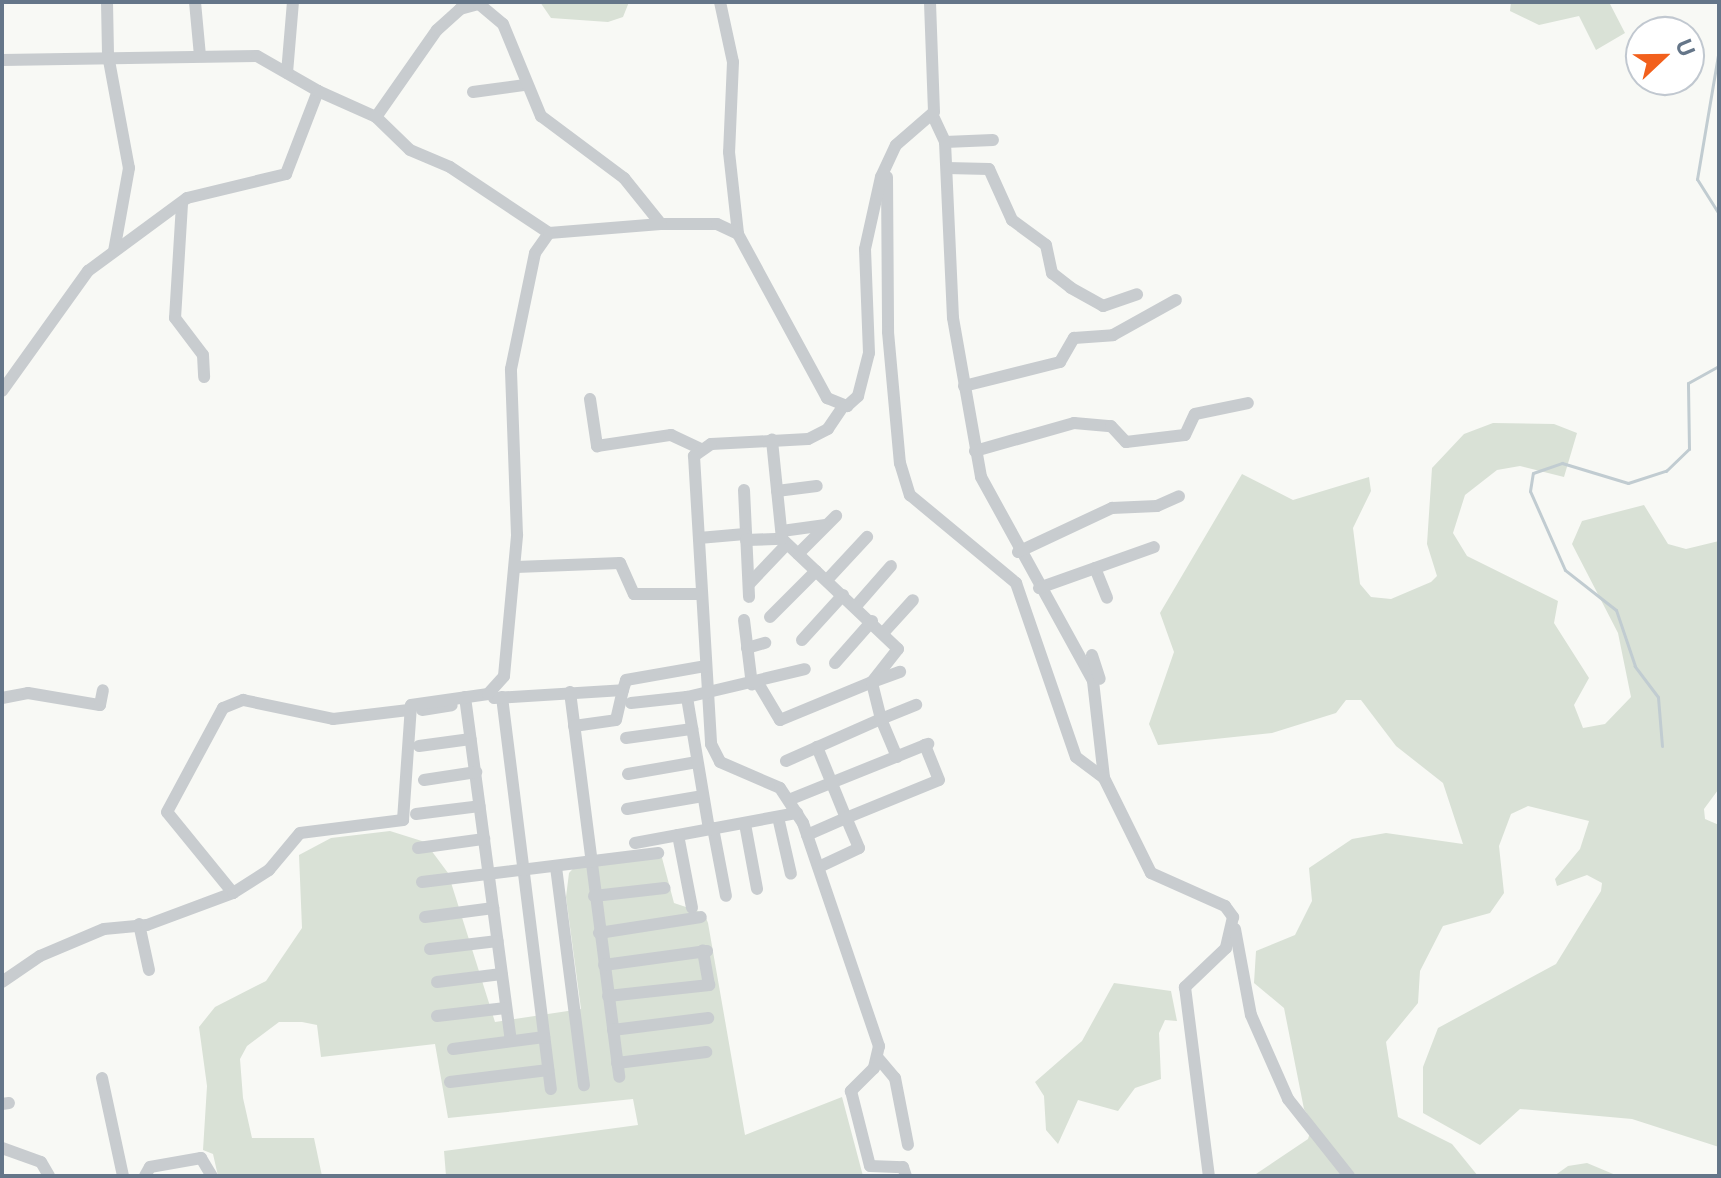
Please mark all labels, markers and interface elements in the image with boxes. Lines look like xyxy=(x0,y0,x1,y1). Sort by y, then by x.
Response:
north arrow xyxy=(1625,16,1705,96)
text: U xyxy=(1670,35,1700,60)

